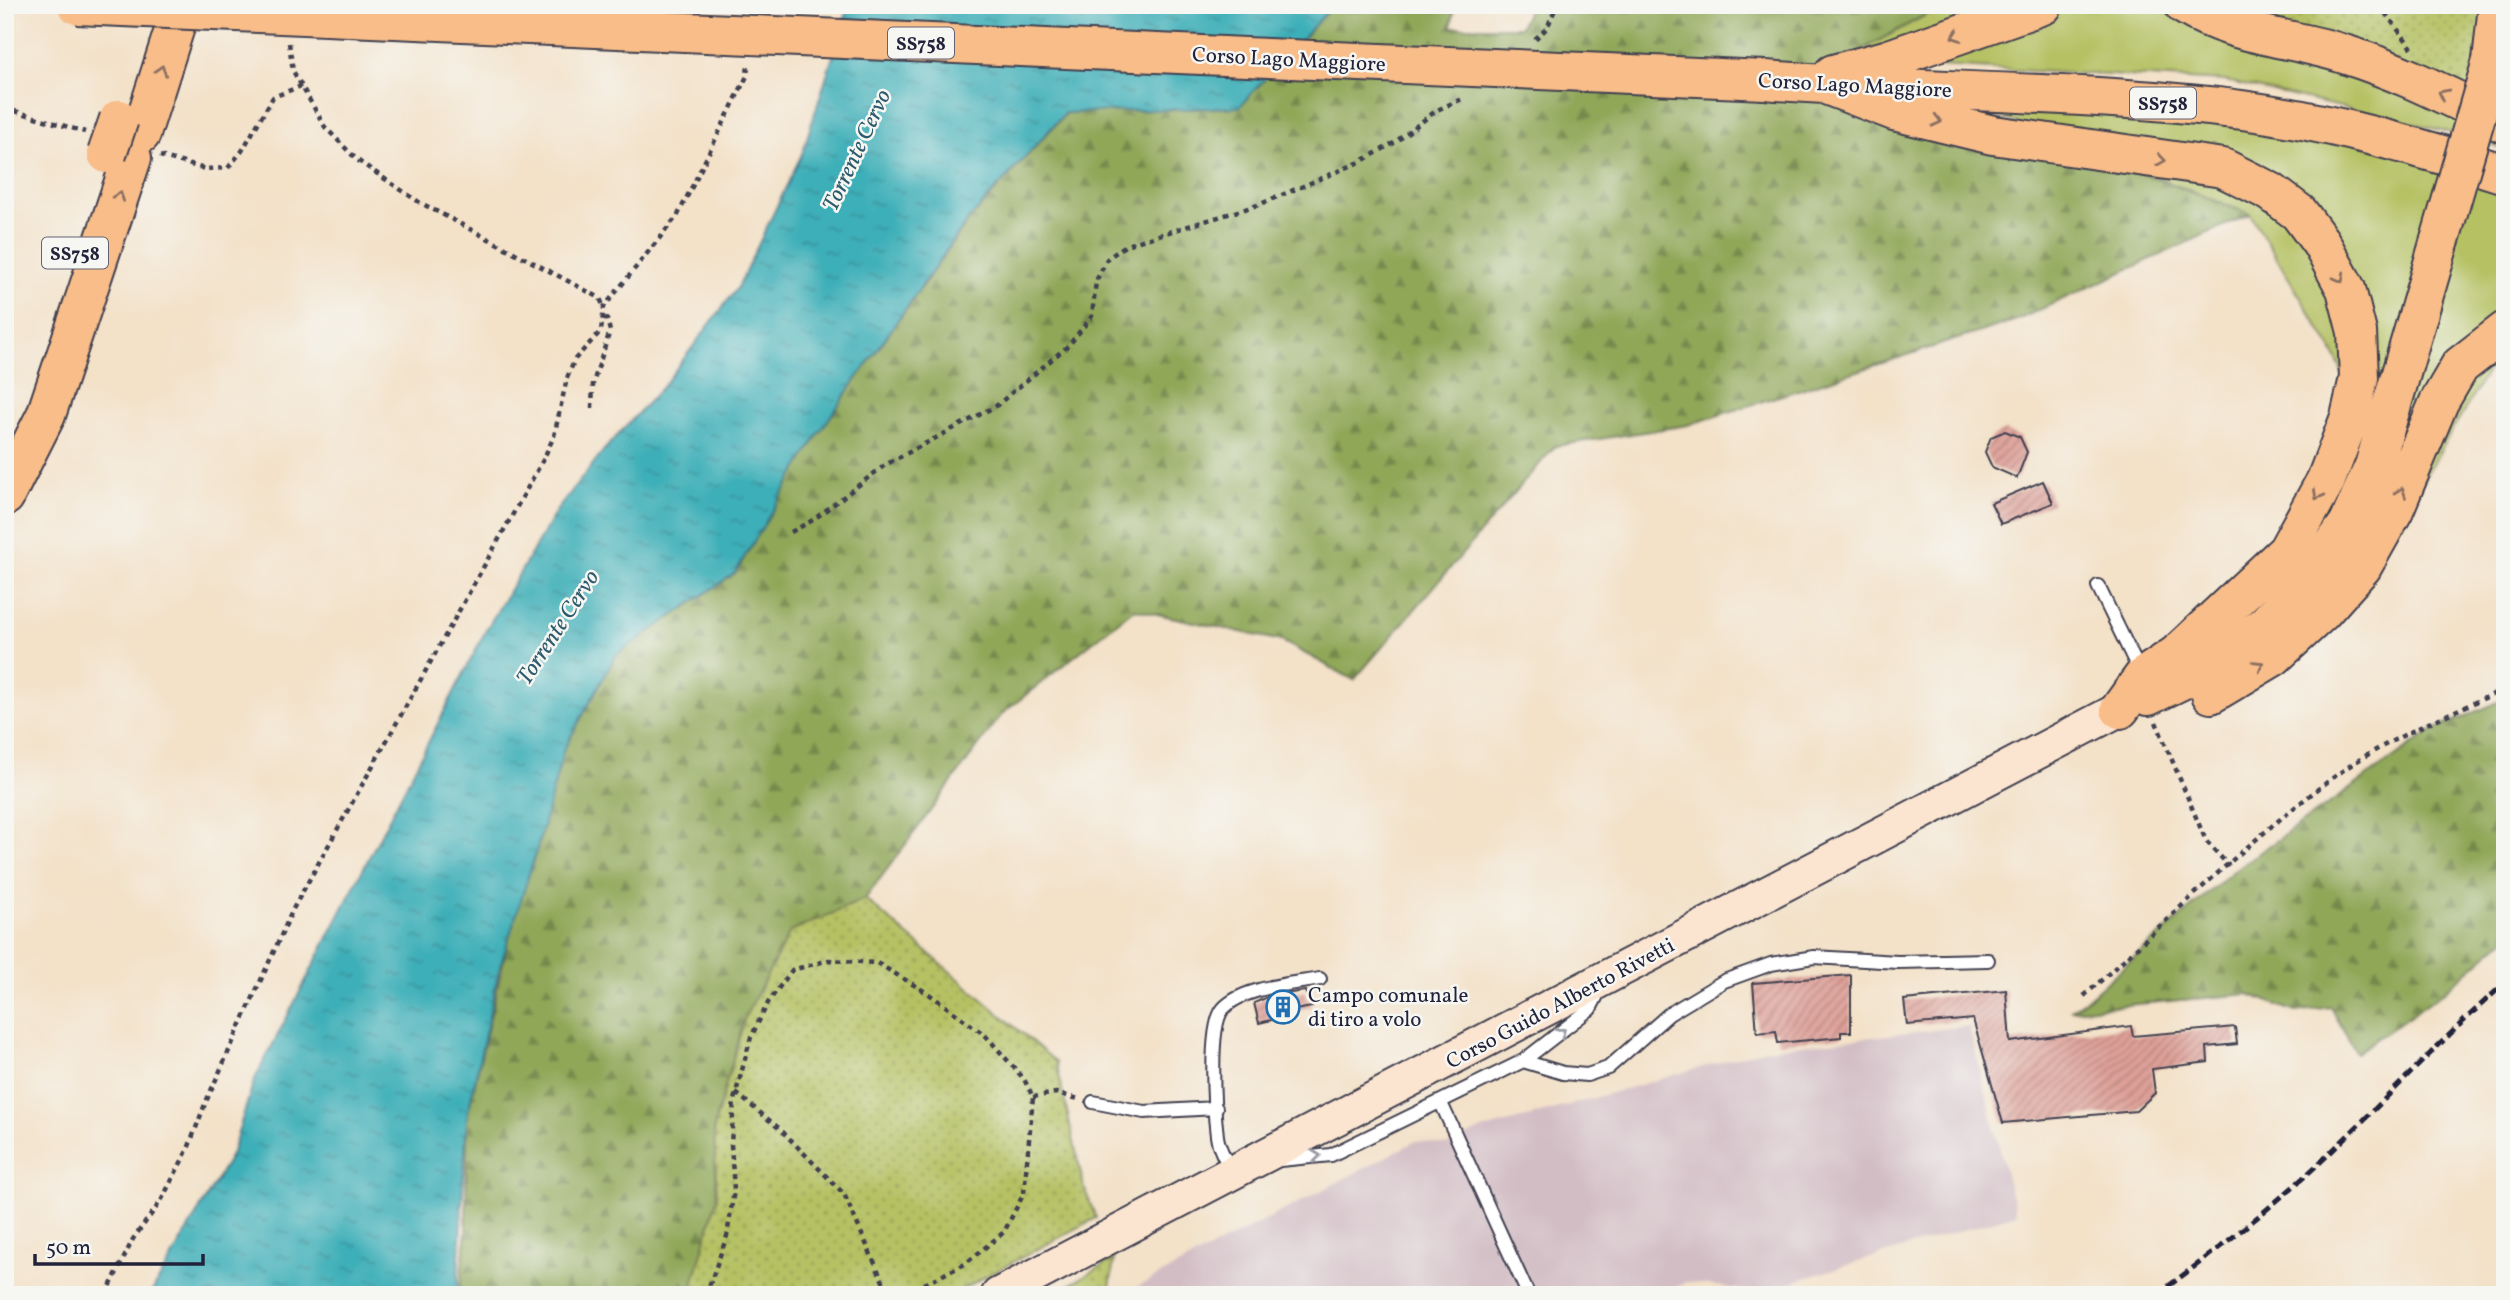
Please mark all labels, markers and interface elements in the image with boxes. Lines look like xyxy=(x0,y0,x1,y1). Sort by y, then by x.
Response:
road number: SS758 xyxy=(888,28,954,58)
one-way arrow xyxy=(1950,28,1962,43)
street label: Corso Lago Maggiore xyxy=(1191,41,1387,80)
one-way arrow xyxy=(153,64,168,76)
street label: Corso Lago Maggiore xyxy=(1757,67,1953,106)
water label: Torrente Cervo xyxy=(816,84,900,217)
road number: SS758 xyxy=(2130,88,2196,118)
one-way arrow xyxy=(2438,88,2450,102)
one-way arrow xyxy=(1931,113,1943,127)
one-way arrow xyxy=(2155,153,2167,168)
one-way arrow xyxy=(111,191,125,203)
road number: SS758 xyxy=(42,238,108,268)
one-way arrow xyxy=(2332,270,2345,283)
one-way arrow xyxy=(2392,486,2406,498)
one-way arrow xyxy=(2313,487,2326,500)
water label: Torrente Cervo xyxy=(510,564,608,692)
one-way arrow xyxy=(2252,661,2265,674)
street label: Corso Guido Alberto Rivetti xyxy=(1441,932,1680,1077)
place label: Campo comunale di tiro a volo xyxy=(1308,982,1468,1035)
building icon: Campo comunale di tiro a volo xyxy=(1264,988,1302,1026)
one-way arrow xyxy=(1553,1027,1566,1040)
one-way arrow xyxy=(1310,1149,1322,1164)
scale bar xyxy=(35,1223,203,1267)
text: 50 m xyxy=(46,1234,91,1263)

